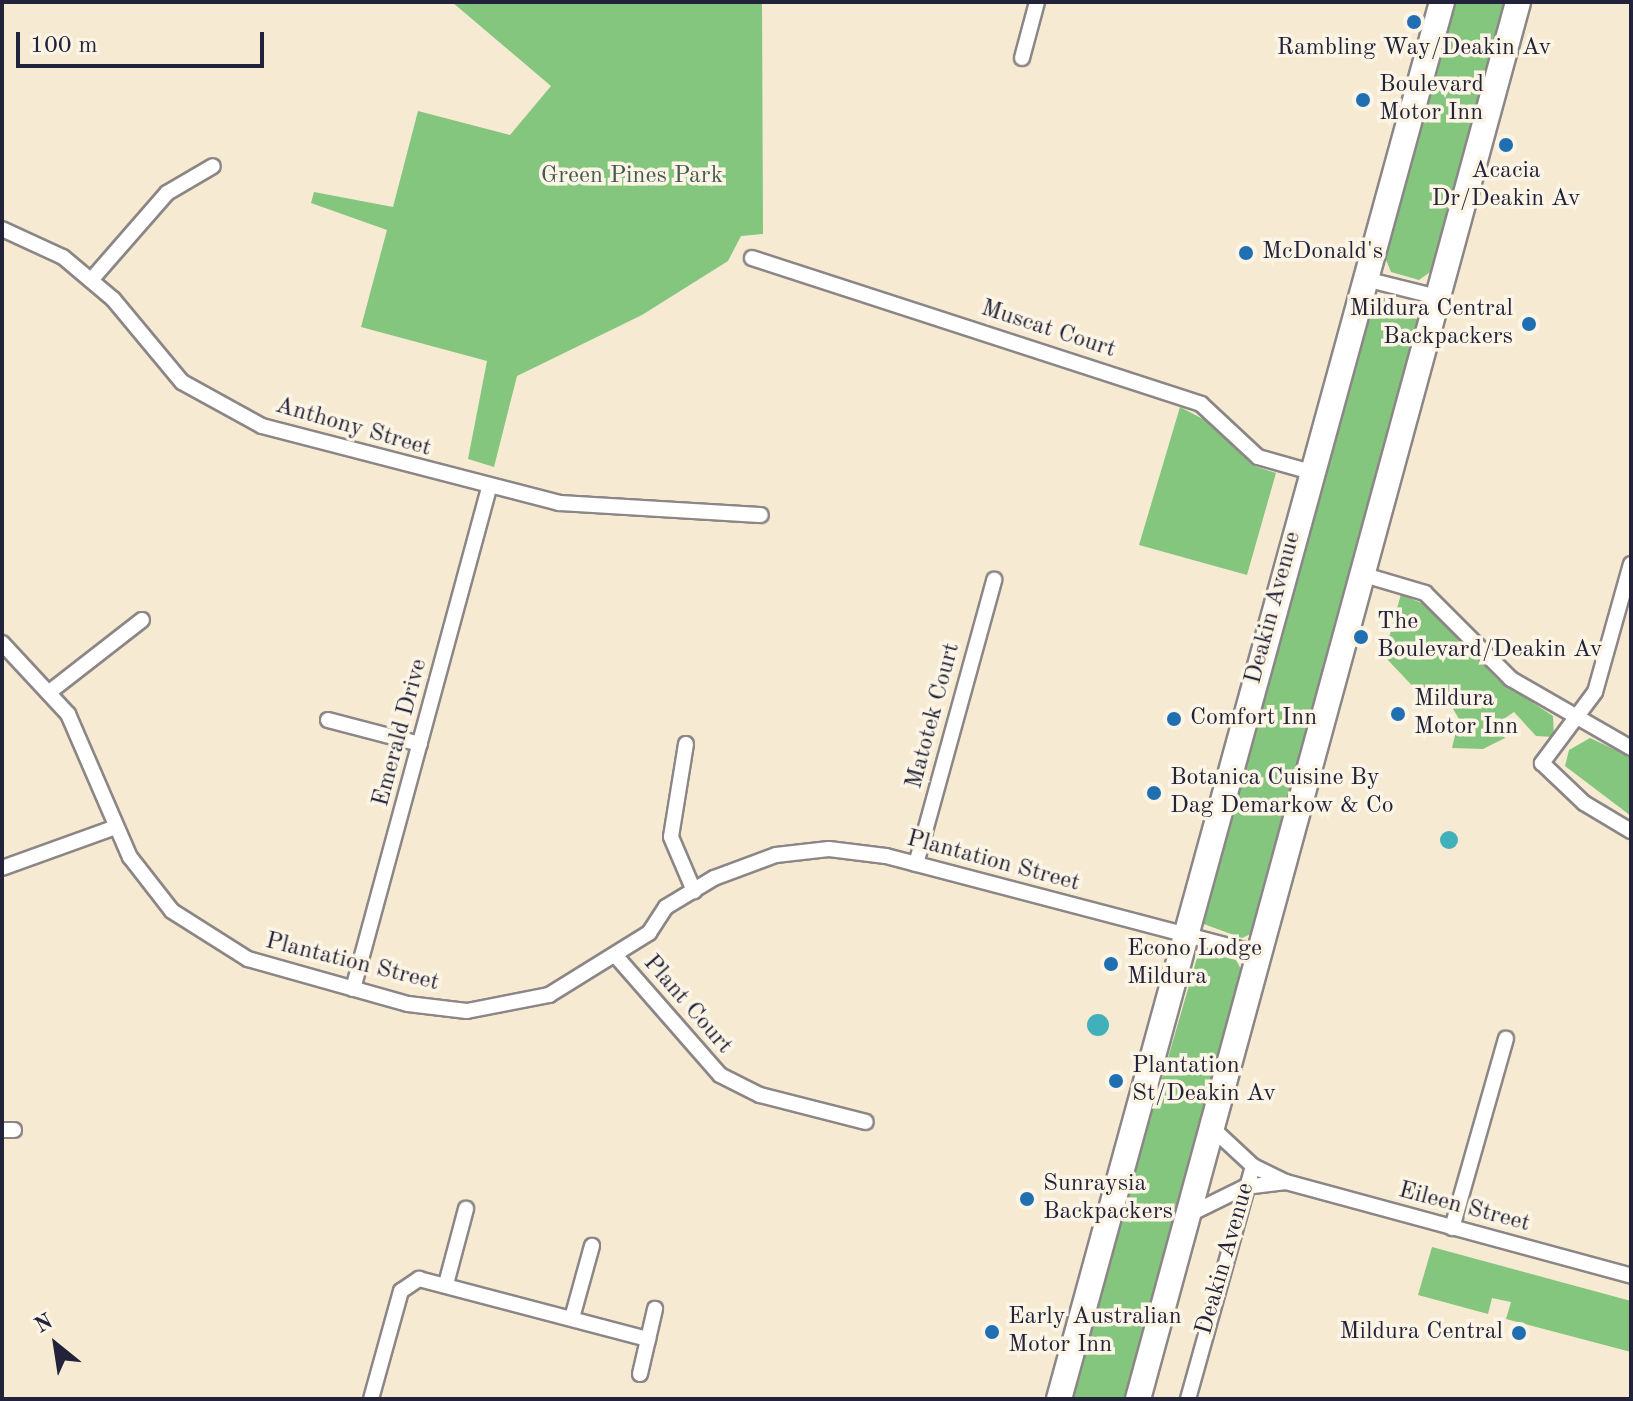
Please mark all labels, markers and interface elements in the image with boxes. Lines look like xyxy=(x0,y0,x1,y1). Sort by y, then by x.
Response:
marker: Rambling Way/Deakin Av xyxy=(1405,13,1423,31)
scale bar xyxy=(20,16,268,66)
text: 100 m xyxy=(30,34,98,58)
place label: Rambling Way/Deakin Av xyxy=(1277,35,1551,63)
place label: Boulevard Motor Inn xyxy=(1379,72,1484,128)
marker: Boulevard Motor Inn xyxy=(1354,91,1372,109)
marker: Acacia Dr/Deakin Av xyxy=(1497,136,1515,154)
place label: Acacia Dr/Deakin Av xyxy=(1431,158,1581,214)
park label: Green Pines Park xyxy=(541,163,723,191)
place label: McDonald's xyxy=(1262,239,1383,267)
marker: McDonald's xyxy=(1237,244,1255,262)
street label: Muscat Court xyxy=(977,295,1119,365)
place label: Mildura Central Backpackers xyxy=(1350,296,1513,352)
marker: Mildura Central Backpackers xyxy=(1520,315,1538,333)
street label: Anthony Street xyxy=(272,392,434,464)
street label: Deakin Avenue xyxy=(1240,529,1308,687)
place label: The Boulevard/Deakin Av xyxy=(1377,609,1603,665)
marker: The Boulevard/Deakin Av xyxy=(1352,628,1370,646)
street label: Matotek Court xyxy=(901,640,967,792)
street label: Emerald Drive xyxy=(367,656,435,810)
place label: Mildura Motor Inn xyxy=(1414,686,1518,742)
place label: Comfort Inn xyxy=(1190,705,1317,733)
marker: Mildura Motor Inn xyxy=(1389,705,1407,723)
marker: Comfort Inn xyxy=(1165,710,1183,728)
place label: Botanica Cuisine By Dag Demarkow & Co xyxy=(1170,765,1394,821)
marker: Botanica Cuisine By Dag Demarkow & Co xyxy=(1145,784,1163,802)
street label: Plantation Street xyxy=(903,825,1083,899)
street label: Plantation Street xyxy=(262,928,442,998)
place label: Econo Lodge Mildura xyxy=(1127,936,1262,992)
street label: Plant Court xyxy=(636,950,738,1060)
marker: Econo Lodge Mildura xyxy=(1102,955,1120,973)
place label: Plantation St/Deakin Av xyxy=(1132,1053,1276,1109)
marker: Plantation St/Deakin Av xyxy=(1107,1072,1125,1090)
place label: Sunraysia Backpackers xyxy=(1043,1171,1173,1227)
street label: Eileen Street xyxy=(1395,1177,1533,1239)
street label: Deakin Avenue xyxy=(1191,1180,1261,1338)
marker: Sunraysia Backpackers xyxy=(1018,1190,1036,1208)
place label: Early Australian Motor Inn xyxy=(1008,1304,1182,1360)
north arrow xyxy=(16,1305,96,1385)
text: N xyxy=(31,1310,57,1338)
place label: Mildura Central xyxy=(1340,1319,1503,1347)
marker: Early Australian Motor Inn xyxy=(983,1323,1001,1341)
marker: Mildura Central xyxy=(1510,1324,1528,1342)

